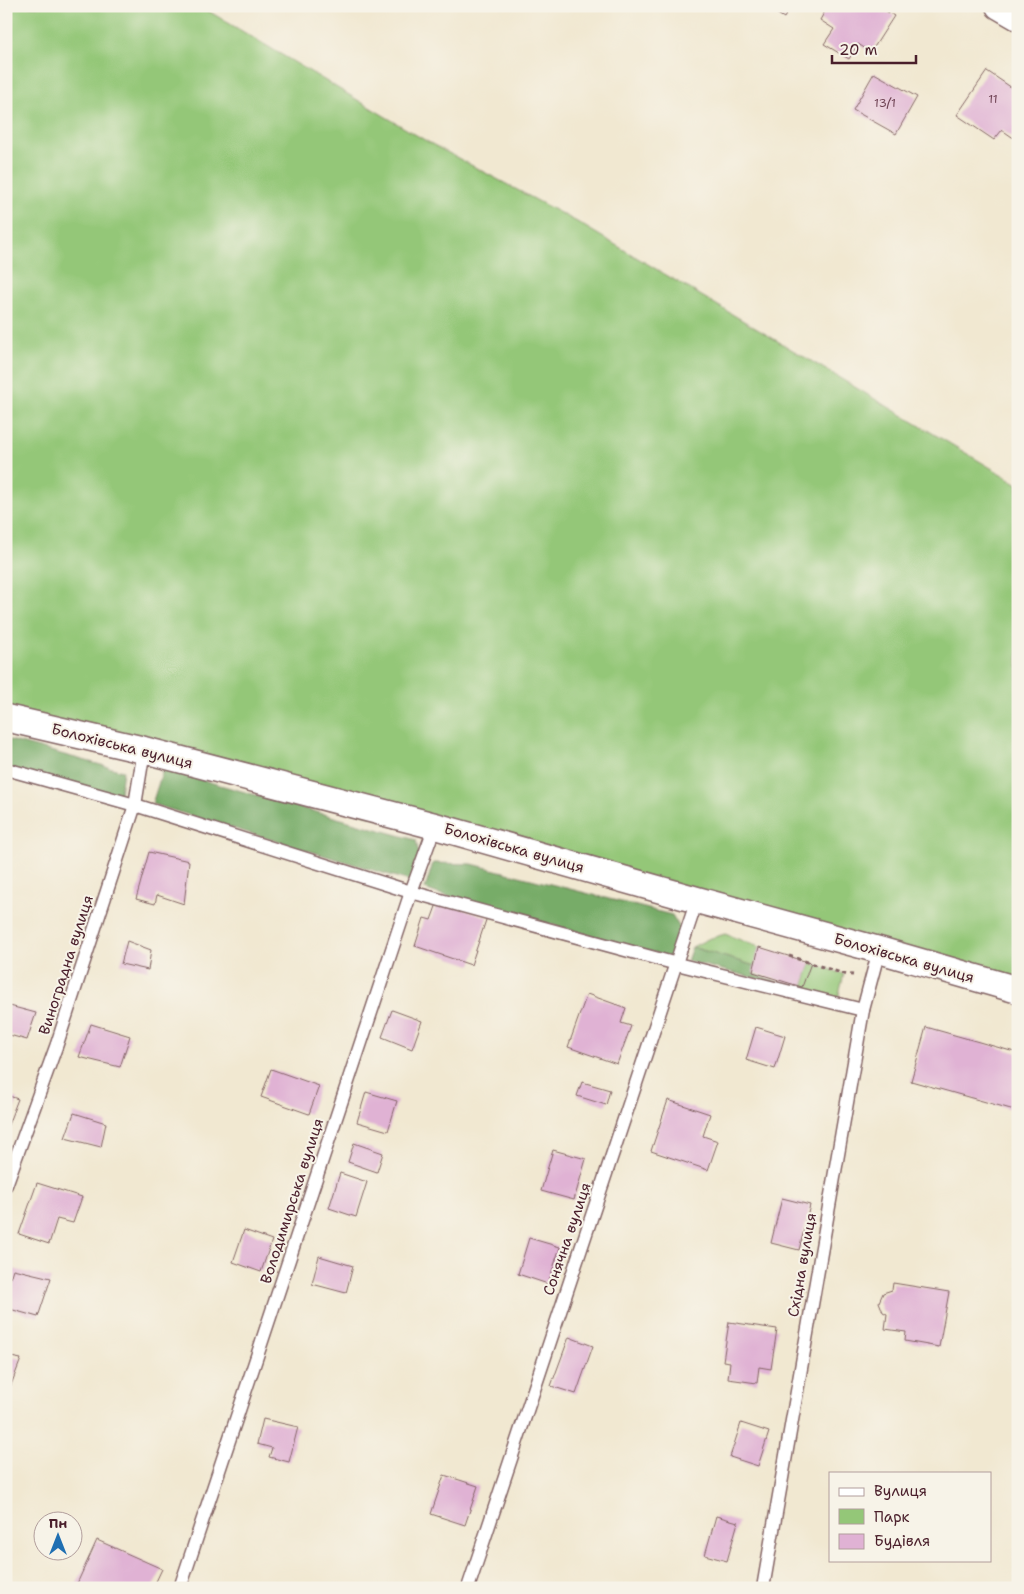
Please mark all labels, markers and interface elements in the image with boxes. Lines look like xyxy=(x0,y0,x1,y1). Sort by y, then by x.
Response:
scale bar xyxy=(832,32,915,64)
text: 20 m xyxy=(839,40,878,60)
house number: 11 xyxy=(988,91,998,107)
house number: 13/1 xyxy=(874,95,896,111)
street label: Болохівська вулиця xyxy=(49,719,195,773)
street label: Болохівська вулиця xyxy=(442,818,586,878)
street label: Виноградна вулиця xyxy=(34,893,98,1037)
street label: Болохівська вулиця xyxy=(832,928,976,988)
street label: Володимирська вулиця xyxy=(256,1116,328,1286)
street label: Сонячна вулиця xyxy=(538,1180,596,1298)
street label: Східна вулиця xyxy=(783,1211,821,1319)
legend xyxy=(829,1472,992,1562)
text: Вулиця xyxy=(874,1481,927,1501)
text: Парк xyxy=(874,1507,910,1527)
north arrow xyxy=(32,1512,82,1562)
text: Пн xyxy=(49,1514,67,1532)
text: Будівля xyxy=(874,1531,930,1551)

